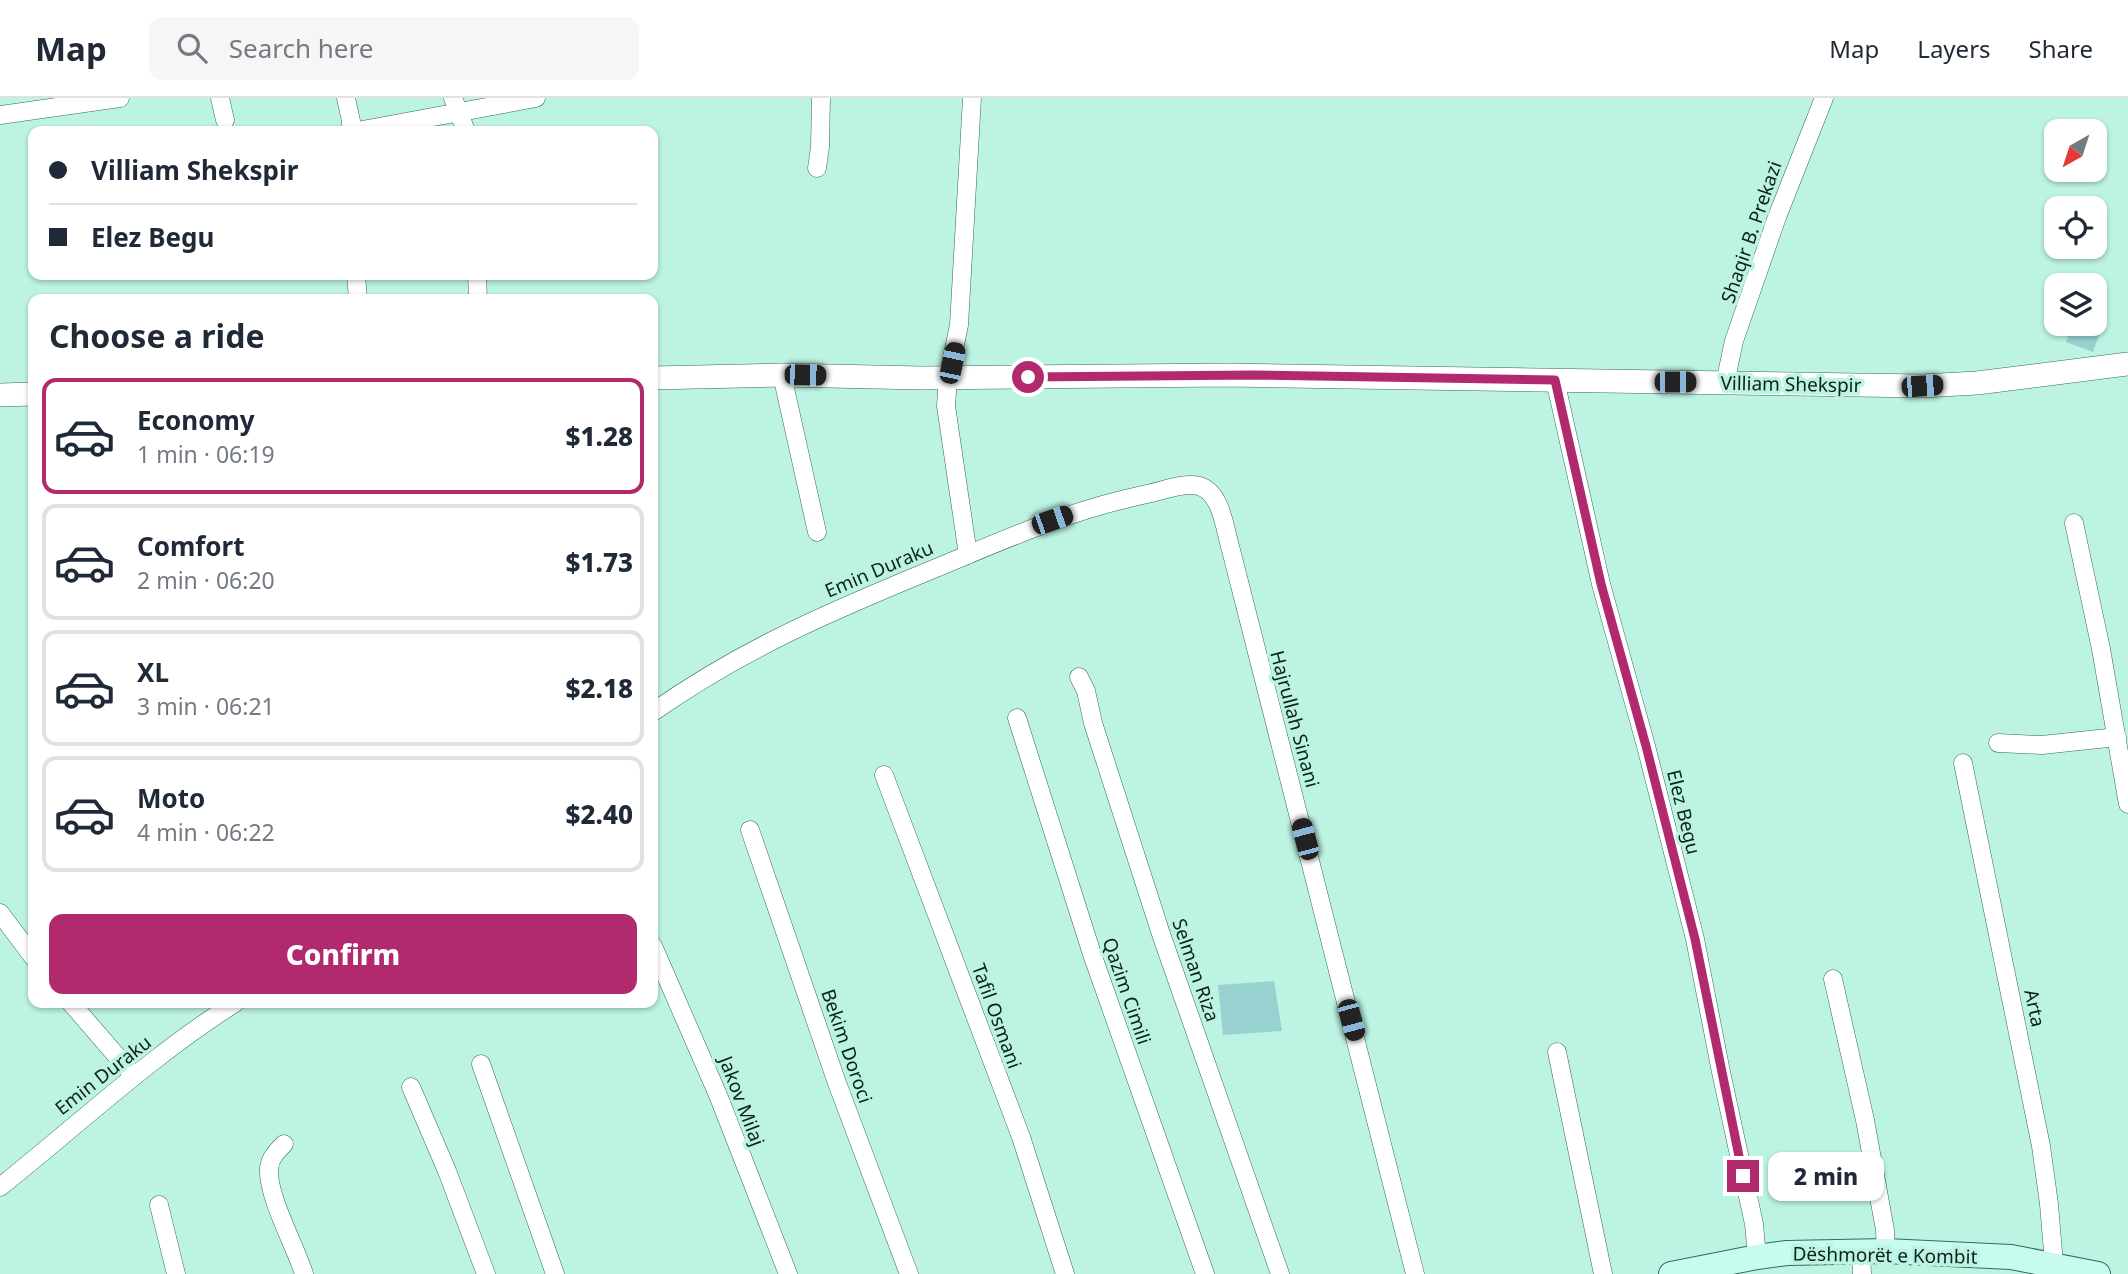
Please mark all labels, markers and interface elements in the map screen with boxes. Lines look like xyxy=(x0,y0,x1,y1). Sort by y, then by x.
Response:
search box xyxy=(149,17,639,80)
text: Map xyxy=(35,26,107,71)
icon: search xyxy=(173,29,211,67)
text: Search here xyxy=(229,30,373,66)
text: Map xyxy=(1829,32,1879,65)
text: Layers xyxy=(1917,32,1991,65)
text: Share xyxy=(2029,32,2093,65)
north arrow xyxy=(2044,119,2107,182)
map controls xyxy=(2044,119,2107,336)
text: Villiam Shekspir xyxy=(91,152,298,188)
street label: Shaqir B. Prekazi xyxy=(1714,157,1788,307)
button: locate xyxy=(2044,196,2107,259)
text: Elez Begu xyxy=(91,219,214,255)
button: layers xyxy=(2044,273,2107,336)
text: Choose a ride xyxy=(49,314,265,357)
car xyxy=(938,340,967,386)
route start xyxy=(1012,361,1044,393)
car xyxy=(784,364,827,386)
street label: Villiam Shekspir xyxy=(1720,370,1862,398)
car xyxy=(1655,372,1697,393)
car xyxy=(1901,374,1944,398)
text: Economy xyxy=(137,402,255,438)
icon: car xyxy=(53,405,116,468)
text: $1.28 xyxy=(566,418,633,454)
text: 1 min · 06:19 xyxy=(137,438,275,470)
car xyxy=(1029,503,1076,537)
text: Comfort xyxy=(137,528,245,564)
icon: car xyxy=(53,531,116,594)
street label: Emin Duraku xyxy=(821,534,937,604)
text: $1.73 xyxy=(566,544,633,580)
text: 2 min · 06:20 xyxy=(137,564,275,596)
street label: Hajrullah Sinani xyxy=(1264,648,1326,790)
text: XL xyxy=(137,654,169,690)
icon: car xyxy=(53,657,116,720)
text: $2.18 xyxy=(566,670,633,706)
text: 3 min · 06:21 xyxy=(137,690,275,722)
street label: Elez Begu xyxy=(1661,767,1707,857)
text: Moto xyxy=(137,780,205,816)
icon: car xyxy=(53,783,116,846)
text: $2.40 xyxy=(566,796,633,832)
text: 4 min · 06:22 xyxy=(137,816,275,848)
car xyxy=(1290,816,1321,862)
button: Confirm xyxy=(49,914,637,994)
street label: Selman Riza xyxy=(1166,915,1226,1025)
street label: Qazim Cimili xyxy=(1097,934,1157,1048)
street label: Tafil Osmani xyxy=(966,960,1028,1072)
street label: Bekim Doroci xyxy=(815,985,879,1107)
street label: Arta xyxy=(2018,987,2052,1029)
car xyxy=(1336,997,1367,1043)
street label: Emin Duraku xyxy=(49,1029,157,1121)
street label: Jakov Milaj xyxy=(712,1050,771,1150)
callout: 2 min xyxy=(1768,1152,1883,1200)
route end xyxy=(1727,1160,1759,1192)
text: 2 min xyxy=(1794,1160,1858,1192)
street label: Dëshmorët e Kombit xyxy=(1792,1240,1978,1270)

